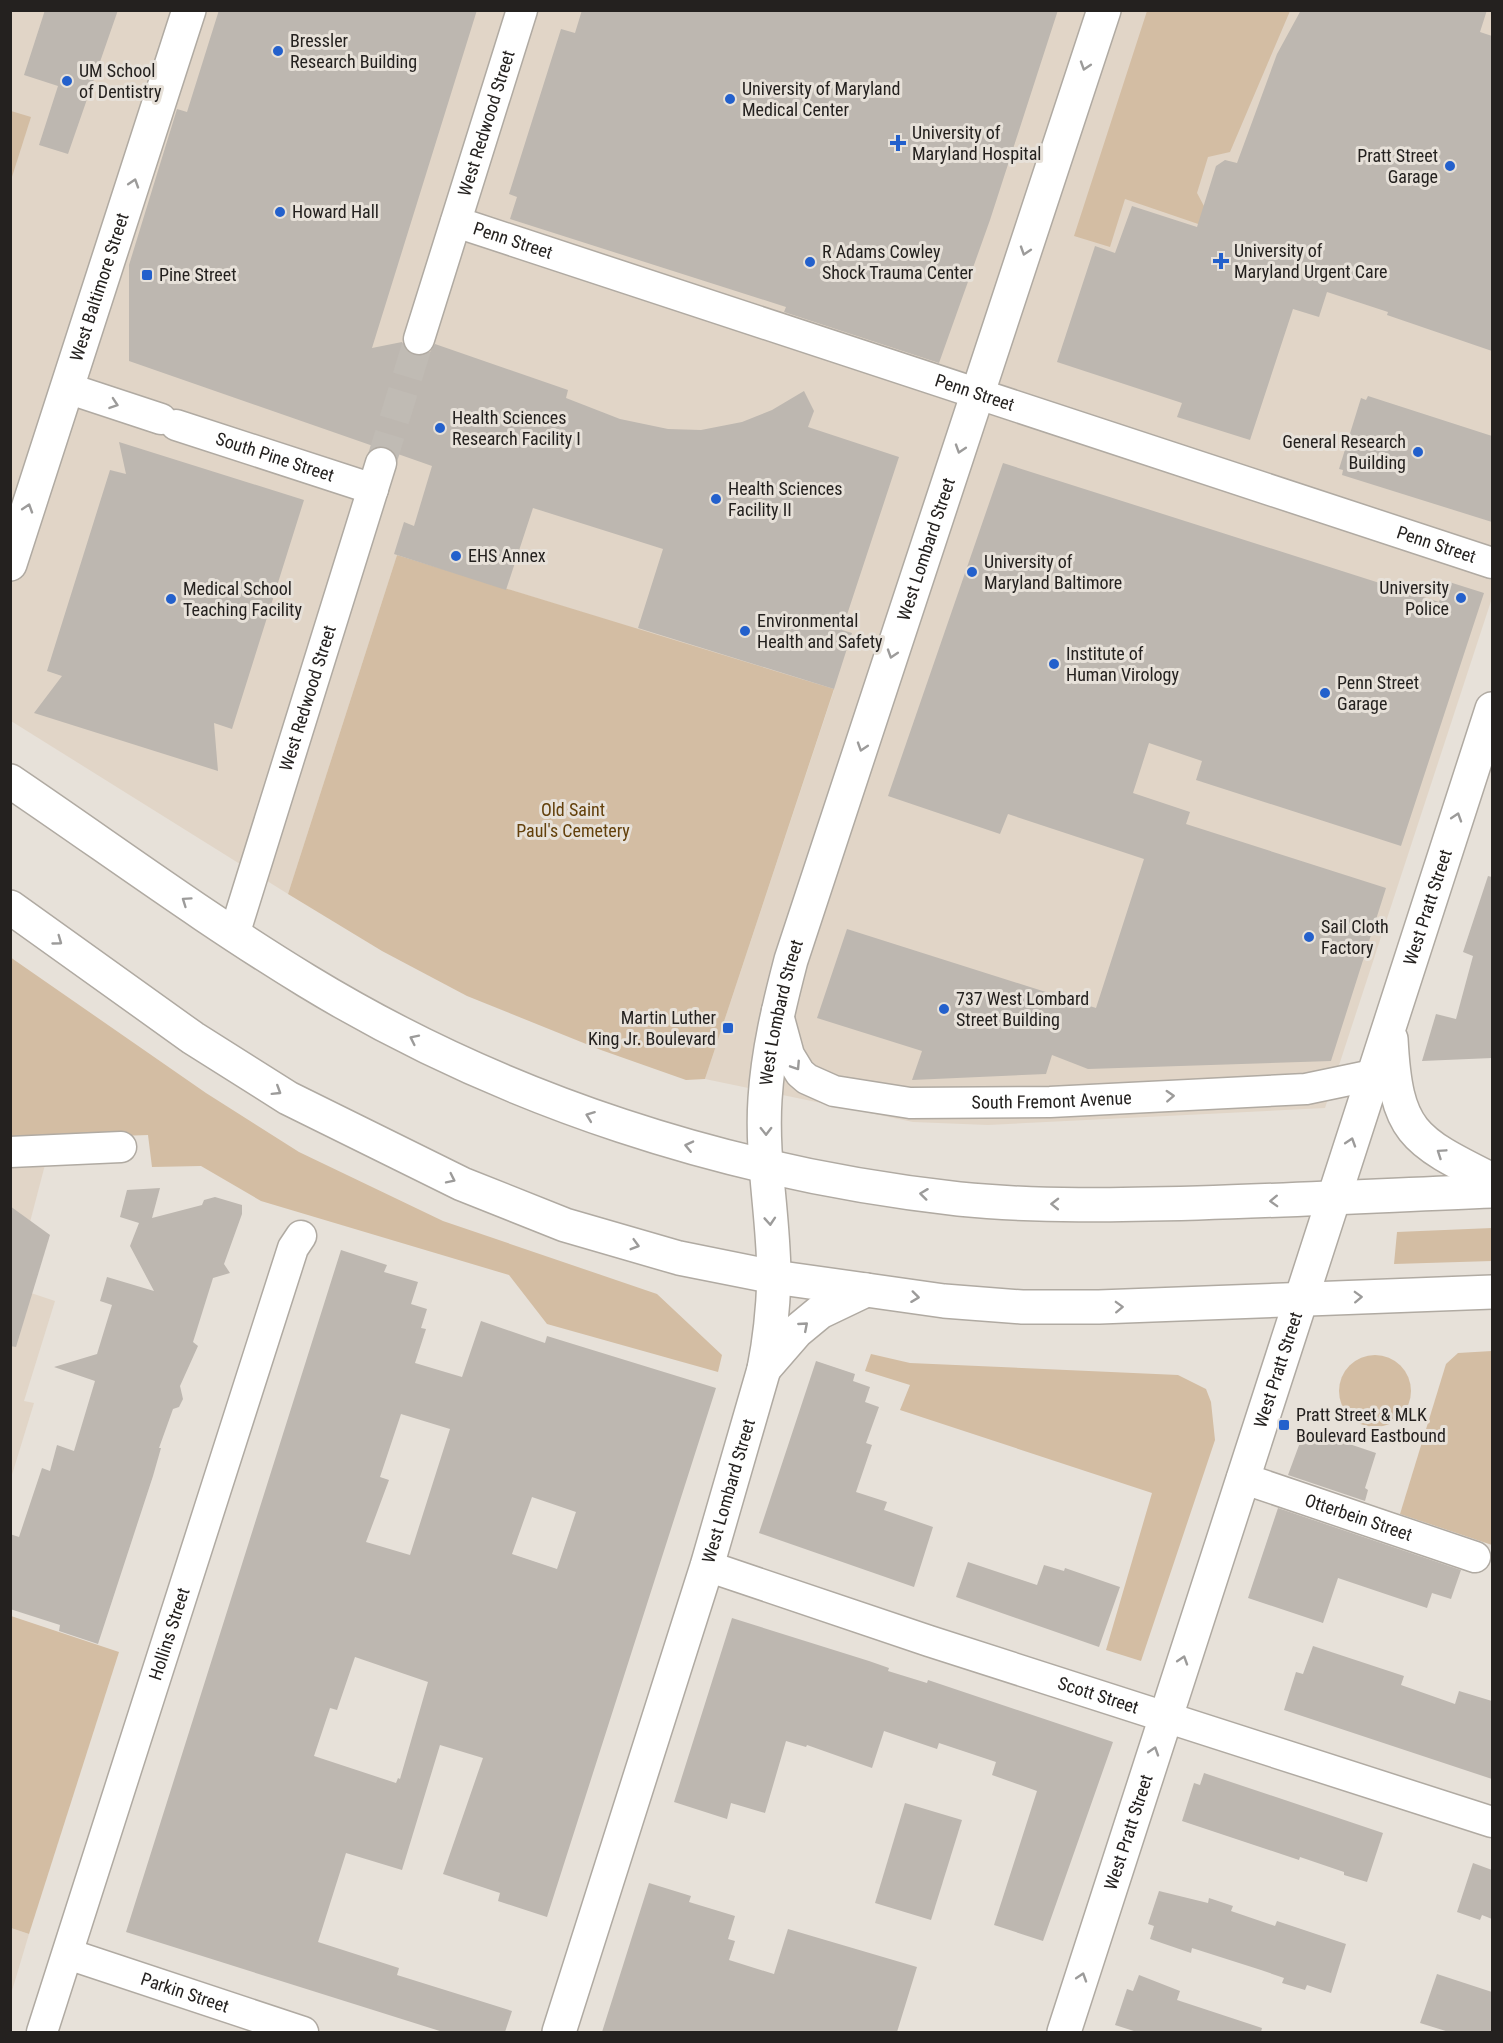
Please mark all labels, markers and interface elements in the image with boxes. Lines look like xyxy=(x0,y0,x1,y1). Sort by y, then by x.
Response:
place label: Bressler Research Building xyxy=(290,30,417,72)
marker: Bressler Research Building xyxy=(271,44,285,58)
street label: West Redwood Street xyxy=(453,48,519,199)
place label: UM School of Dentistry xyxy=(79,60,162,102)
one-way arrow xyxy=(1080,60,1093,71)
marker: UM School of Dentistry xyxy=(60,74,74,88)
place label: University of Maryland Medical Center xyxy=(742,78,900,120)
marker: University of Maryland Medical Center xyxy=(723,92,737,106)
place label: University of Maryland Hospital xyxy=(912,122,1041,164)
marker: University of Maryland Hospital xyxy=(889,134,907,152)
place label: Pratt Street Garage xyxy=(1357,145,1438,187)
marker: Pratt Street Garage xyxy=(1443,159,1457,173)
one-way arrow xyxy=(126,178,139,189)
place label: Howard Hall xyxy=(292,201,379,222)
marker: Howard Hall xyxy=(273,205,287,219)
street label: West Baltimore Street xyxy=(65,210,133,364)
street label: Penn Street xyxy=(471,217,555,263)
place label: University of Maryland Urgent Care xyxy=(1234,240,1387,282)
place label: R Adams Cowley Shock Trauma Center xyxy=(822,241,974,283)
one-way arrow xyxy=(1019,245,1032,256)
marker: University of Maryland Urgent Care xyxy=(1212,252,1230,270)
marker: R Adams Cowley Shock Trauma Center xyxy=(803,255,817,269)
place label: Pine Street xyxy=(159,264,237,285)
marker: Pine Street xyxy=(140,268,154,282)
street label: Penn Street xyxy=(933,369,1017,415)
one-way arrow xyxy=(108,396,119,409)
place label: Health Sciences Research Facility I xyxy=(452,407,581,449)
marker: Health Sciences Research Facility I xyxy=(433,421,447,435)
street label: South Pine Street xyxy=(213,428,337,486)
place label: General Research Building xyxy=(1282,431,1406,473)
one-way arrow xyxy=(954,443,967,454)
marker: General Research Building xyxy=(1411,445,1425,459)
street label: West Lombard Street xyxy=(893,475,959,623)
place label: Health Sciences Facility II xyxy=(728,478,842,520)
marker: Health Sciences Facility II xyxy=(709,492,723,506)
one-way arrow xyxy=(21,503,34,514)
street label: Penn Street xyxy=(1394,521,1479,567)
place label: EHS Annex xyxy=(468,545,546,566)
marker: EHS Annex xyxy=(449,549,463,563)
place label: University of Maryland Baltimore xyxy=(984,551,1122,593)
marker: University of Maryland Baltimore xyxy=(965,565,979,579)
place label: University Police xyxy=(1379,577,1449,619)
place label: Medical School Teaching Facility xyxy=(183,578,302,620)
marker: University Police xyxy=(1454,591,1468,605)
marker: Medical School Teaching Facility xyxy=(164,592,178,606)
place label: Environmental Health and Safety xyxy=(757,610,883,652)
street label: West Redwood Street xyxy=(275,623,340,774)
marker: Environmental Health and Safety xyxy=(738,624,752,638)
place label: Institute of Human Virology xyxy=(1066,643,1179,685)
one-way arrow xyxy=(887,649,900,659)
marker: Institute of Human Virology xyxy=(1047,657,1061,671)
place label: Penn Street Garage xyxy=(1337,672,1419,714)
marker: Penn Street Garage xyxy=(1318,686,1332,700)
one-way arrow xyxy=(857,741,869,752)
park label: Old Saint Paul's Cemetery xyxy=(516,799,630,841)
one-way arrow xyxy=(1450,812,1462,823)
street label: West Pratt Street xyxy=(1399,847,1456,968)
one-way arrow xyxy=(182,897,192,909)
place label: Sail Cloth Factory xyxy=(1321,916,1389,958)
marker: Sail Cloth Factory xyxy=(1302,930,1316,944)
one-way arrow xyxy=(51,934,62,945)
street label: West Lombard Street xyxy=(755,937,807,1087)
place label: 737 West Lombard Street Building xyxy=(956,988,1089,1030)
marker: 737 West Lombard Street Building xyxy=(937,1002,951,1016)
place label: Martin Luther King Jr. Boulevard xyxy=(588,1007,717,1049)
marker: Martin Luther King Jr. Boulevard xyxy=(721,1021,735,1035)
one-way arrow xyxy=(410,1035,421,1047)
one-way arrow xyxy=(789,1059,800,1070)
one-way arrow xyxy=(271,1084,281,1096)
street label: South Fremont Avenue xyxy=(971,1087,1132,1113)
one-way arrow xyxy=(1165,1089,1174,1102)
one-way arrow xyxy=(585,1111,596,1123)
one-way arrow xyxy=(759,1127,772,1136)
one-way arrow xyxy=(1344,1137,1356,1148)
one-way arrow xyxy=(684,1141,694,1154)
one-way arrow xyxy=(1436,1149,1447,1160)
one-way arrow xyxy=(445,1172,456,1184)
one-way arrow xyxy=(920,1189,929,1201)
one-way arrow xyxy=(1270,1194,1279,1207)
one-way arrow xyxy=(1050,1198,1059,1210)
one-way arrow xyxy=(763,1216,776,1225)
one-way arrow xyxy=(629,1238,639,1250)
one-way arrow xyxy=(910,1290,919,1302)
one-way arrow xyxy=(1353,1291,1362,1304)
one-way arrow xyxy=(1114,1300,1123,1313)
street label: West Pratt Street xyxy=(1249,1309,1306,1430)
one-way arrow xyxy=(797,1322,808,1333)
place label: Pratt Street & MLK Boulevard Eastbound xyxy=(1296,1404,1446,1446)
street label: West Lombard Street xyxy=(697,1416,759,1565)
marker: Pratt Street & MLK Boulevard Eastbound xyxy=(1277,1418,1291,1432)
street label: Otterbein Street xyxy=(1302,1489,1415,1545)
street label: Hollins Street xyxy=(144,1585,194,1683)
one-way arrow xyxy=(1176,1655,1189,1666)
street label: Scott Street xyxy=(1055,1672,1141,1718)
one-way arrow xyxy=(1147,1746,1159,1757)
street label: West Pratt Street xyxy=(1100,1772,1157,1893)
street label: Parkin Street xyxy=(138,1968,232,2017)
one-way arrow xyxy=(1075,1972,1087,1983)

